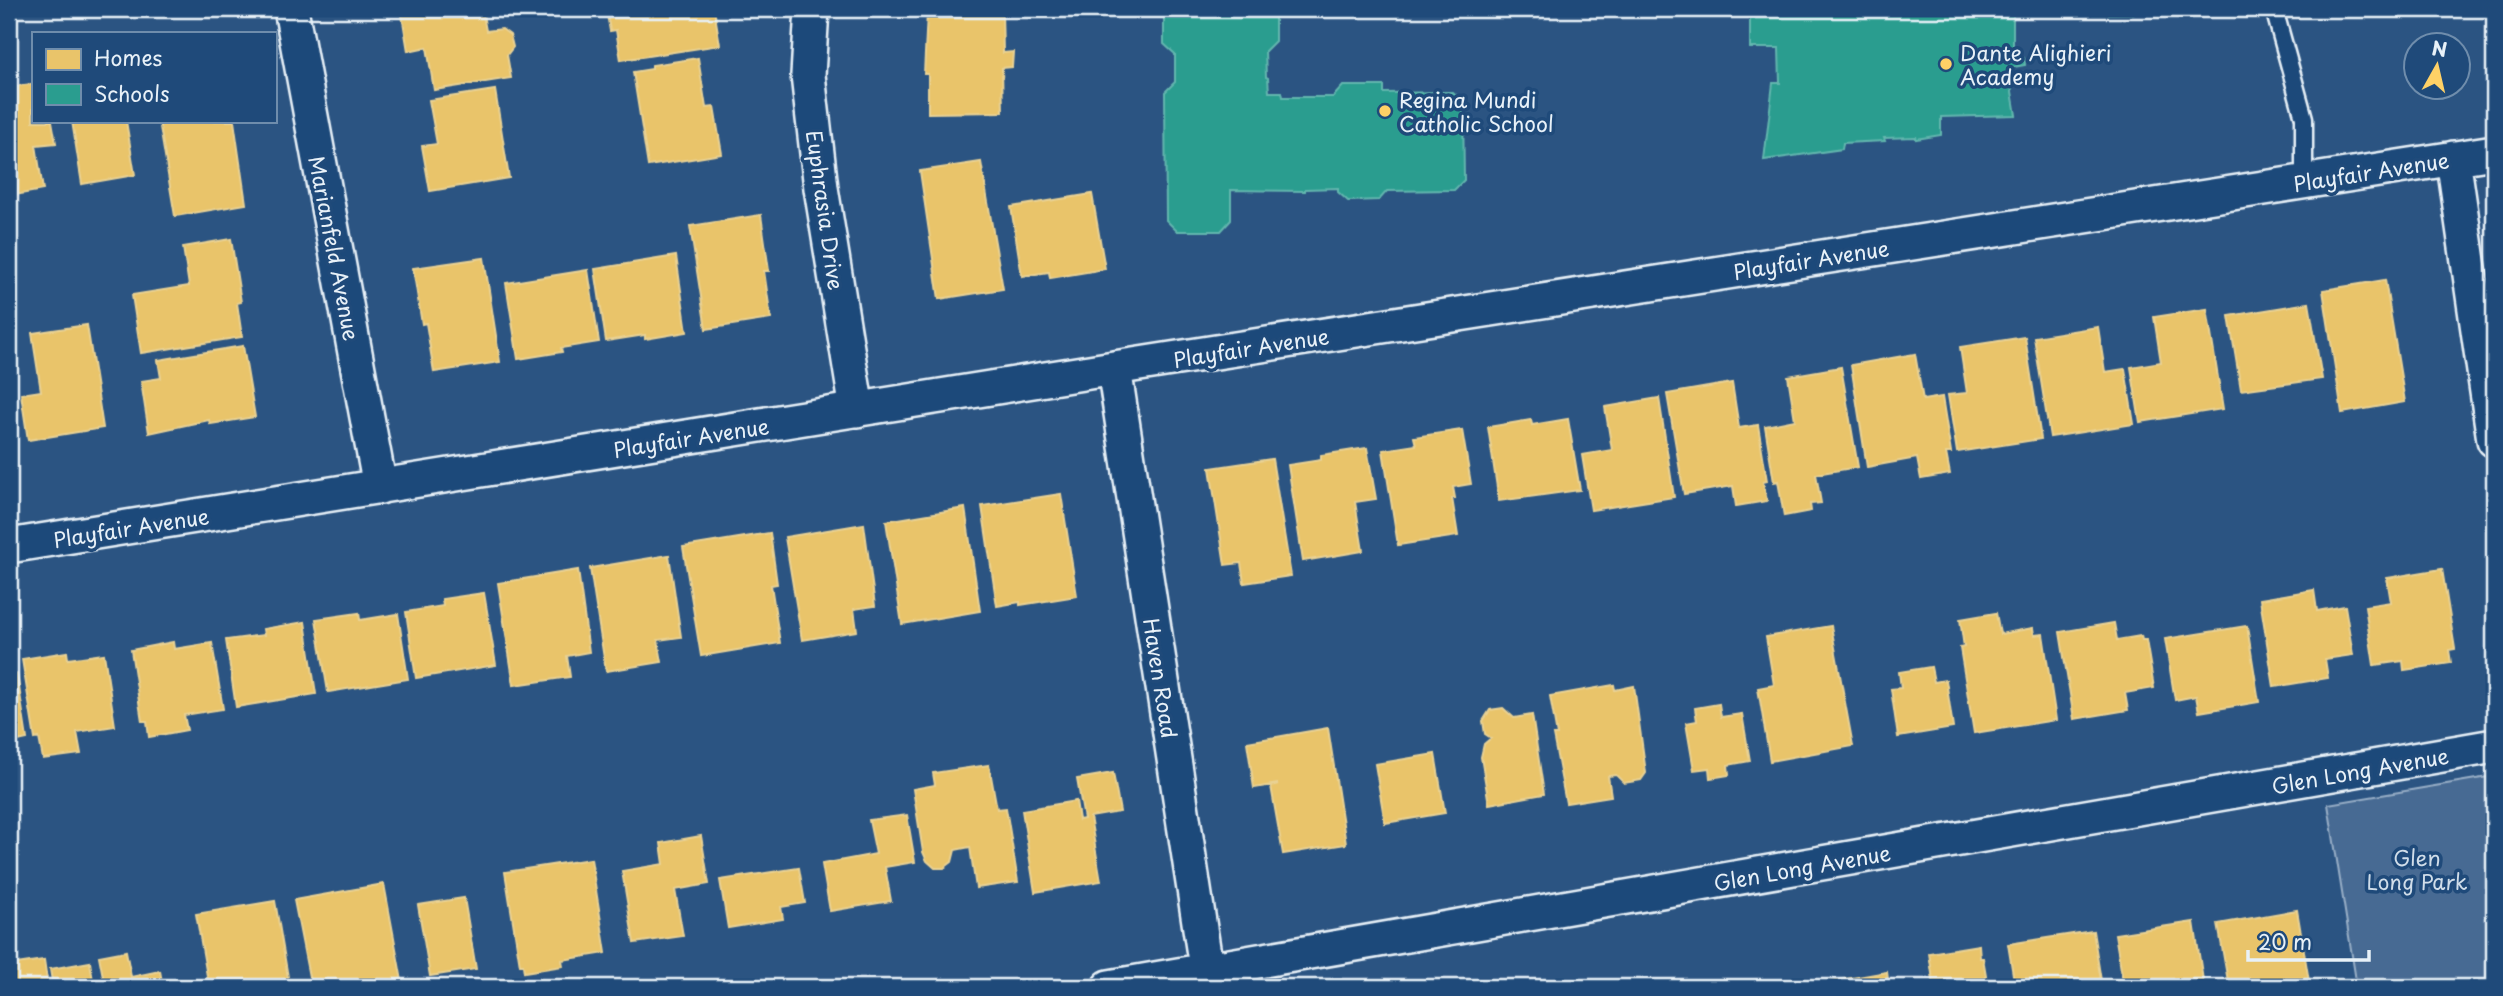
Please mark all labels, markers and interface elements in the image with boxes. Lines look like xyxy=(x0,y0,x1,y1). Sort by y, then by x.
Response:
legend xyxy=(32,32,276,122)
north arrow xyxy=(2402,32,2472,102)
text: N xyxy=(2430,33,2449,63)
place label: Dante Alighieri Academy xyxy=(1960,36,2112,92)
text: Homes xyxy=(94,41,162,73)
marker: Dante Alighieri Academy xyxy=(1938,56,1954,72)
text: Schools xyxy=(94,77,170,109)
place label: Regina Mundi Catholic School xyxy=(1399,83,1554,139)
marker: Regina Mundi Catholic School xyxy=(1377,103,1393,119)
street label: Euphrasia Drive xyxy=(799,128,853,292)
street label: Playfair Avenue xyxy=(2291,143,2451,199)
street label: Marianfeld Avenue xyxy=(301,153,369,343)
street label: Playfair Avenue xyxy=(1731,231,1891,287)
street label: Playfair Avenue xyxy=(1171,319,1331,375)
street label: Playfair Avenue xyxy=(611,409,771,465)
street label: Playfair Avenue xyxy=(51,499,211,555)
street label: Haven Road xyxy=(1136,616,1186,740)
street label: Glen Long Avenue xyxy=(2269,739,2451,801)
street label: Glen Long Avenue xyxy=(1711,836,1893,898)
park label: Glen Long Park xyxy=(2366,841,2468,897)
scale bar xyxy=(2248,919,2368,963)
text: 20 m xyxy=(2258,925,2312,957)

